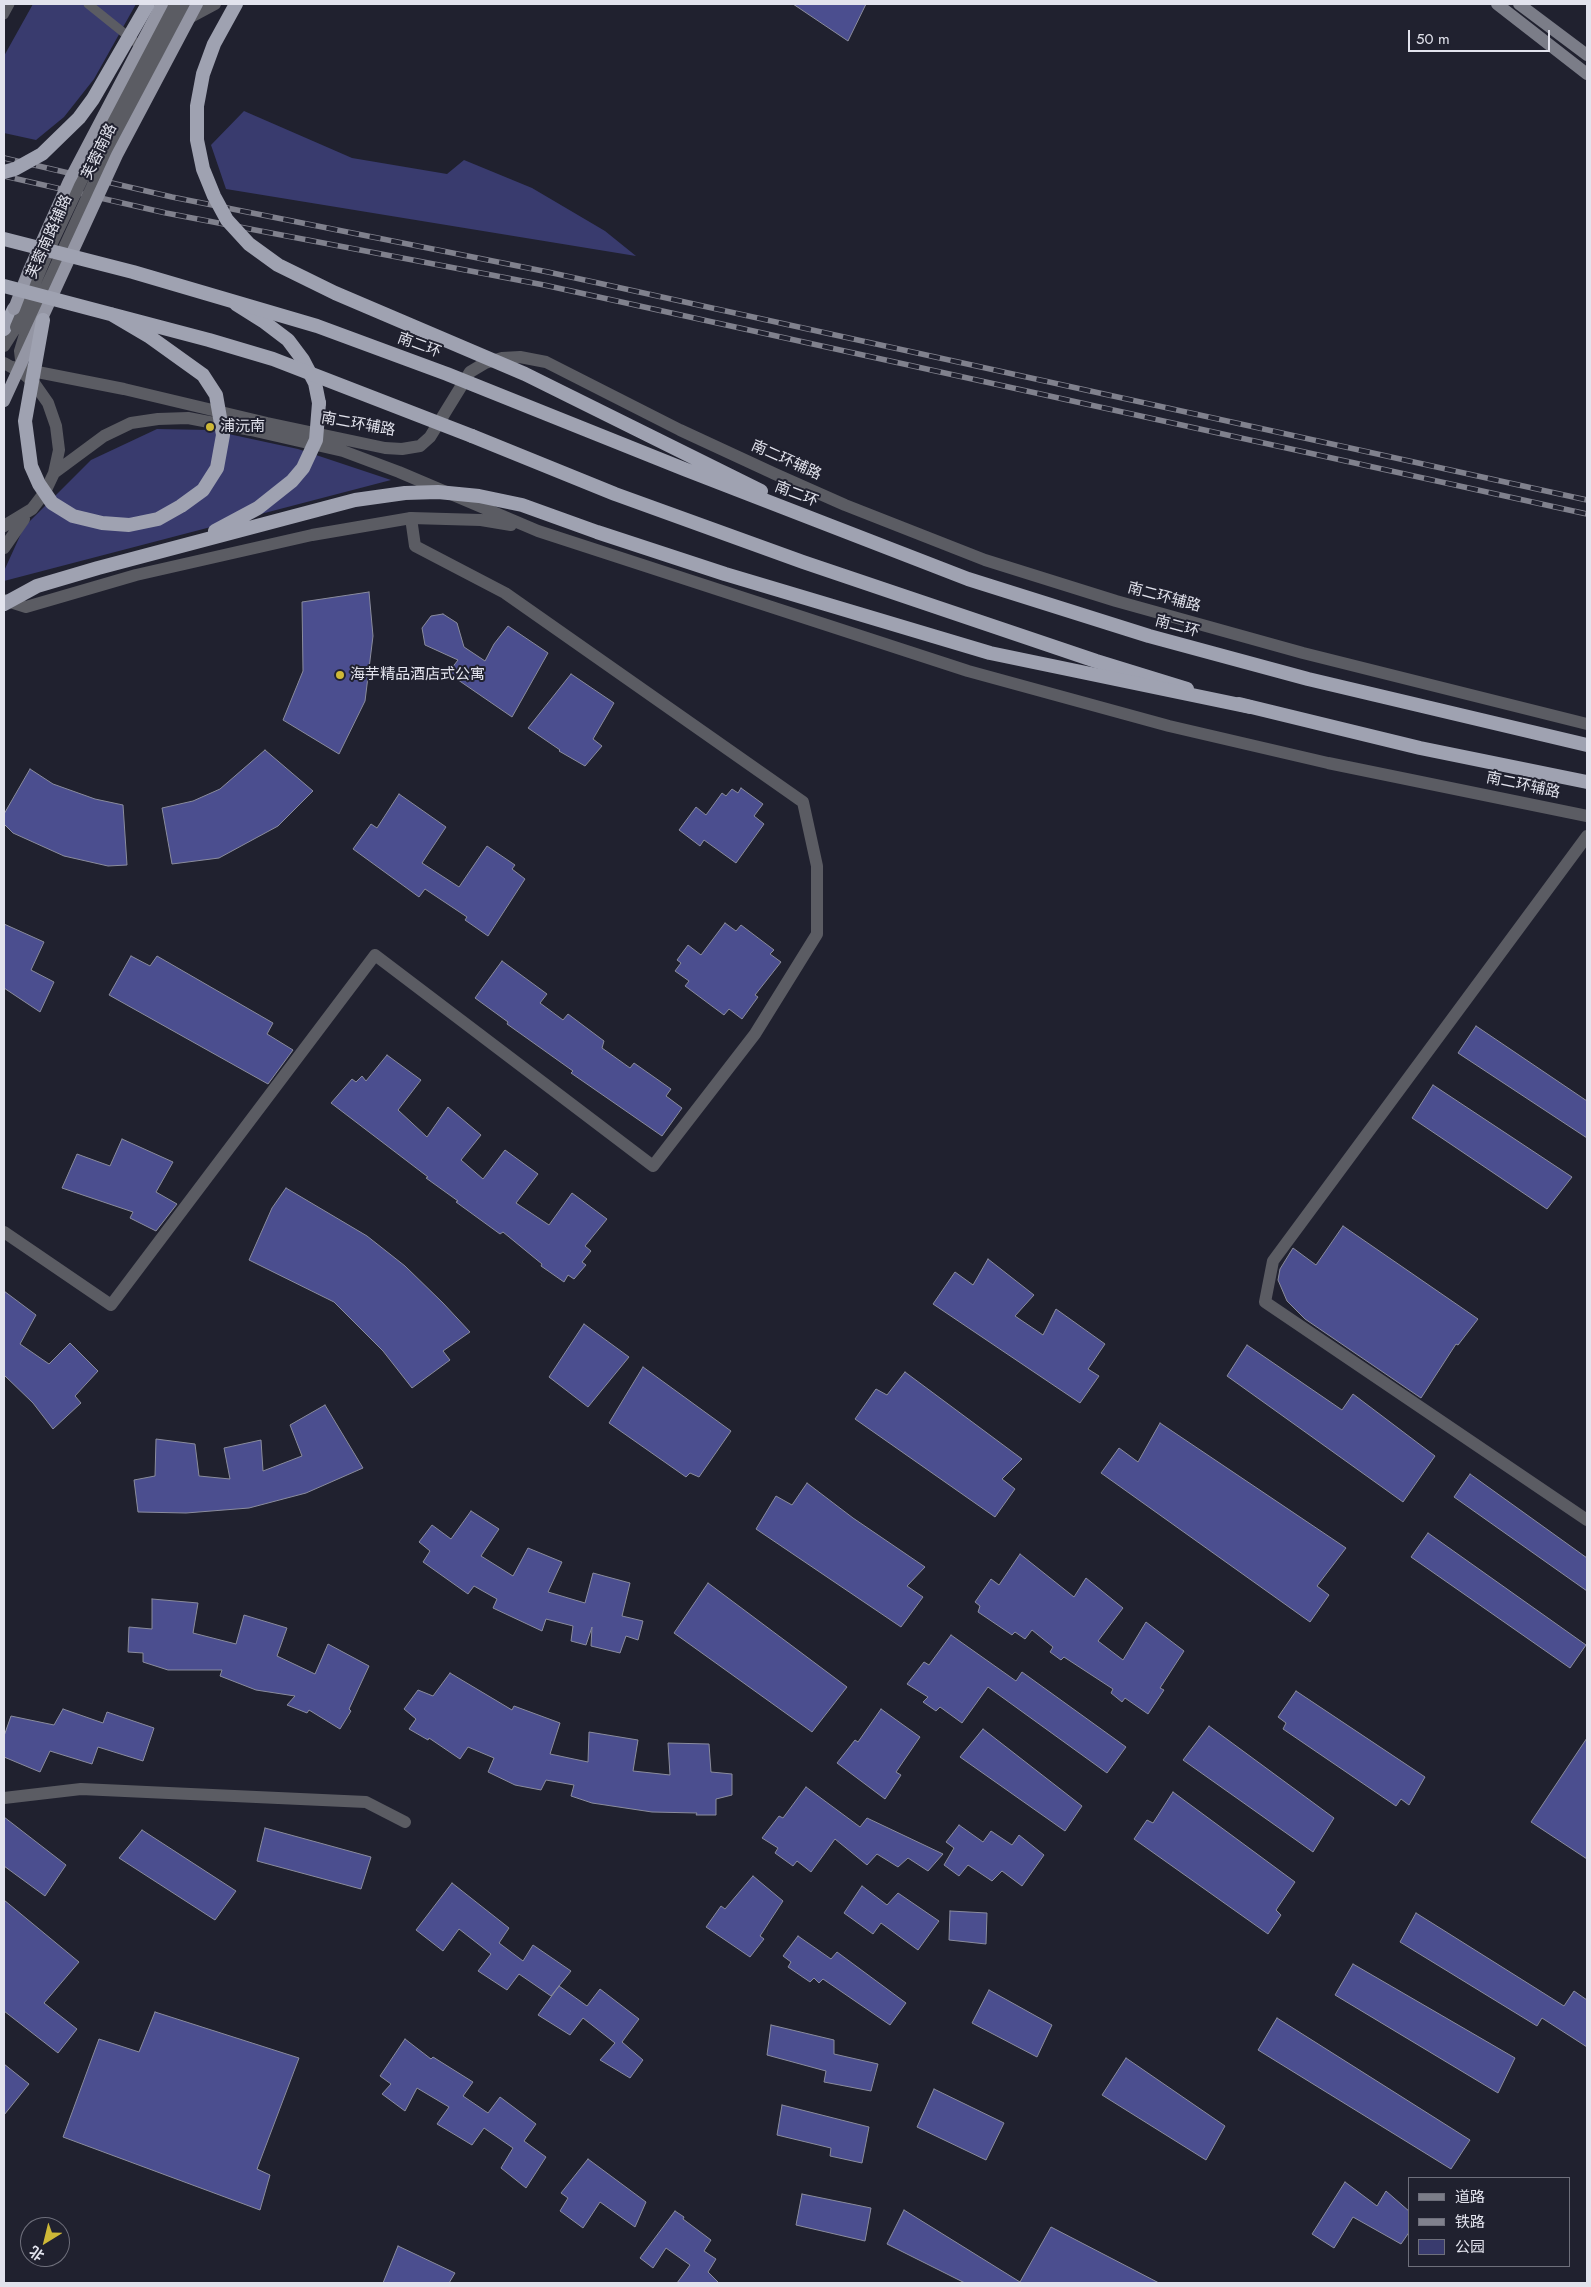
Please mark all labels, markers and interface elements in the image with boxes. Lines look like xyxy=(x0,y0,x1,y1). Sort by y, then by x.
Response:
scale bar xyxy=(1411,20,1554,52)
text: 50 m xyxy=(1416,28,1450,50)
street label: 芙蓉南路 xyxy=(79,121,121,183)
street label: 芙蓉南路辅路 xyxy=(23,192,77,282)
street label: 南二环 xyxy=(395,330,443,362)
street label: 南二环辅路 xyxy=(320,410,396,440)
place label: 浦沅南 xyxy=(220,418,265,436)
marker: 浦沅南 xyxy=(204,421,216,433)
street label: 南二环辅路 xyxy=(748,438,824,484)
street label: 南二环 xyxy=(772,479,820,511)
street label: 南二环辅路 xyxy=(1125,580,1203,616)
street label: 南二环 xyxy=(1153,612,1201,642)
place label: 海芋精品酒店式公寓 xyxy=(350,666,485,684)
marker: 海芋精品酒店式公寓 xyxy=(334,669,346,681)
street label: 南二环辅路 xyxy=(1484,769,1562,803)
legend xyxy=(1408,2177,1571,2267)
text: 道路 xyxy=(1455,2186,1485,2208)
text: 铁路 xyxy=(1455,2211,1485,2233)
north arrow xyxy=(20,2217,70,2267)
text: 公园 xyxy=(1455,2236,1485,2258)
text: 北 xyxy=(25,2241,48,2266)

